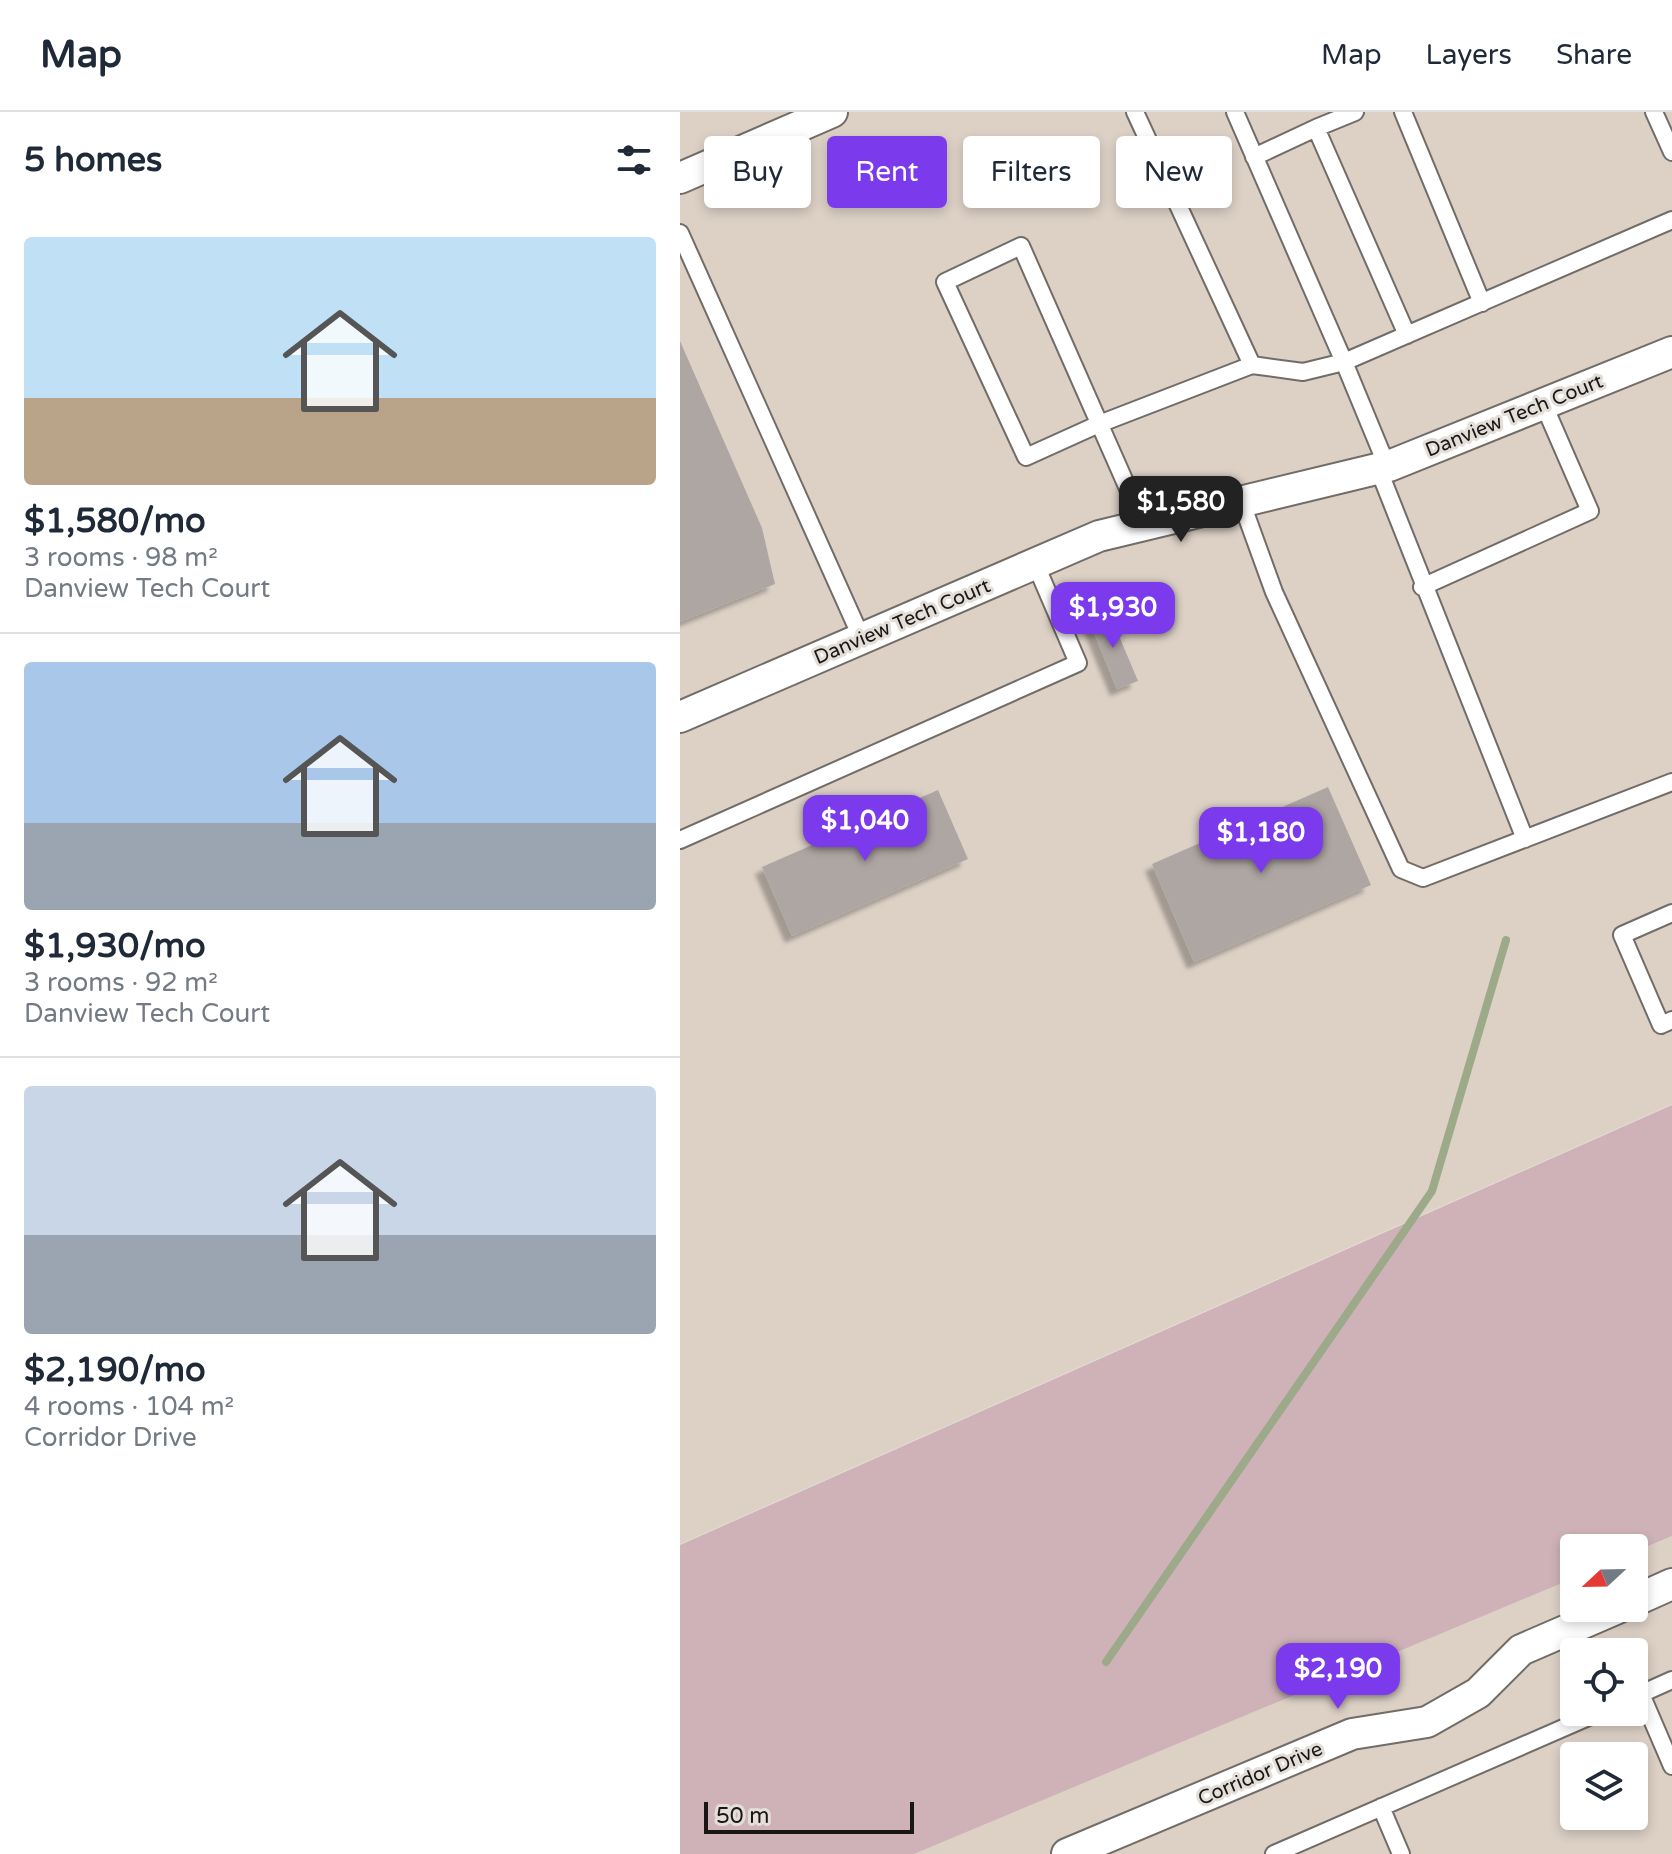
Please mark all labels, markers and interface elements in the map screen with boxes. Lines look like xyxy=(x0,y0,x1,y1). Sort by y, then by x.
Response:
text: Map xyxy=(40,32,122,78)
text: Map xyxy=(1321,38,1382,72)
text: Layers xyxy=(1426,38,1512,72)
text: Share xyxy=(1556,38,1632,72)
chip: Buy xyxy=(704,136,811,208)
chip: Rent xyxy=(827,136,947,208)
chip: Filters xyxy=(963,136,1100,208)
chip: New xyxy=(1116,136,1232,208)
icon: filters xyxy=(612,138,656,182)
text: 5 homes xyxy=(24,140,162,181)
icon: home xyxy=(268,289,412,433)
street label: Danview Tech Court xyxy=(1422,369,1607,463)
pin: $1,580 xyxy=(1116,476,1246,544)
text: $1,580 xyxy=(1137,486,1225,517)
text: $1,580/mo xyxy=(24,501,206,542)
text: 3 rooms · 98 m² xyxy=(24,542,218,573)
text: Danview Tech Court xyxy=(24,573,270,604)
street label: Danview Tech Court xyxy=(811,574,995,670)
pin: $1,930 xyxy=(1048,582,1178,650)
text: $1,930 xyxy=(1069,592,1157,623)
icon: home xyxy=(268,714,412,858)
pin: $1,040 xyxy=(800,795,930,863)
text: $1,040 xyxy=(821,805,909,836)
pin: $1,180 xyxy=(1196,807,1326,875)
text: $1,180 xyxy=(1217,817,1305,848)
text: $1,930/mo xyxy=(24,926,206,967)
text: 3 rooms · 92 m² xyxy=(24,967,218,998)
text: Danview Tech Court xyxy=(24,998,270,1029)
icon: home xyxy=(268,1138,412,1282)
text: $2,190/mo xyxy=(24,1350,206,1391)
text: 4 rooms · 104 m² xyxy=(24,1391,234,1422)
text: Corridor Drive xyxy=(24,1422,197,1453)
north arrow xyxy=(1560,1534,1648,1622)
map controls xyxy=(1560,1534,1648,1830)
button: locate xyxy=(1560,1638,1648,1726)
pin: $2,190 xyxy=(1273,1643,1403,1711)
text: $2,190 xyxy=(1294,1653,1382,1684)
street label: Corridor Drive xyxy=(1195,1737,1326,1811)
button: layers xyxy=(1560,1742,1648,1830)
scale bar xyxy=(704,1798,914,1834)
text: 50 m xyxy=(716,1803,770,1829)

